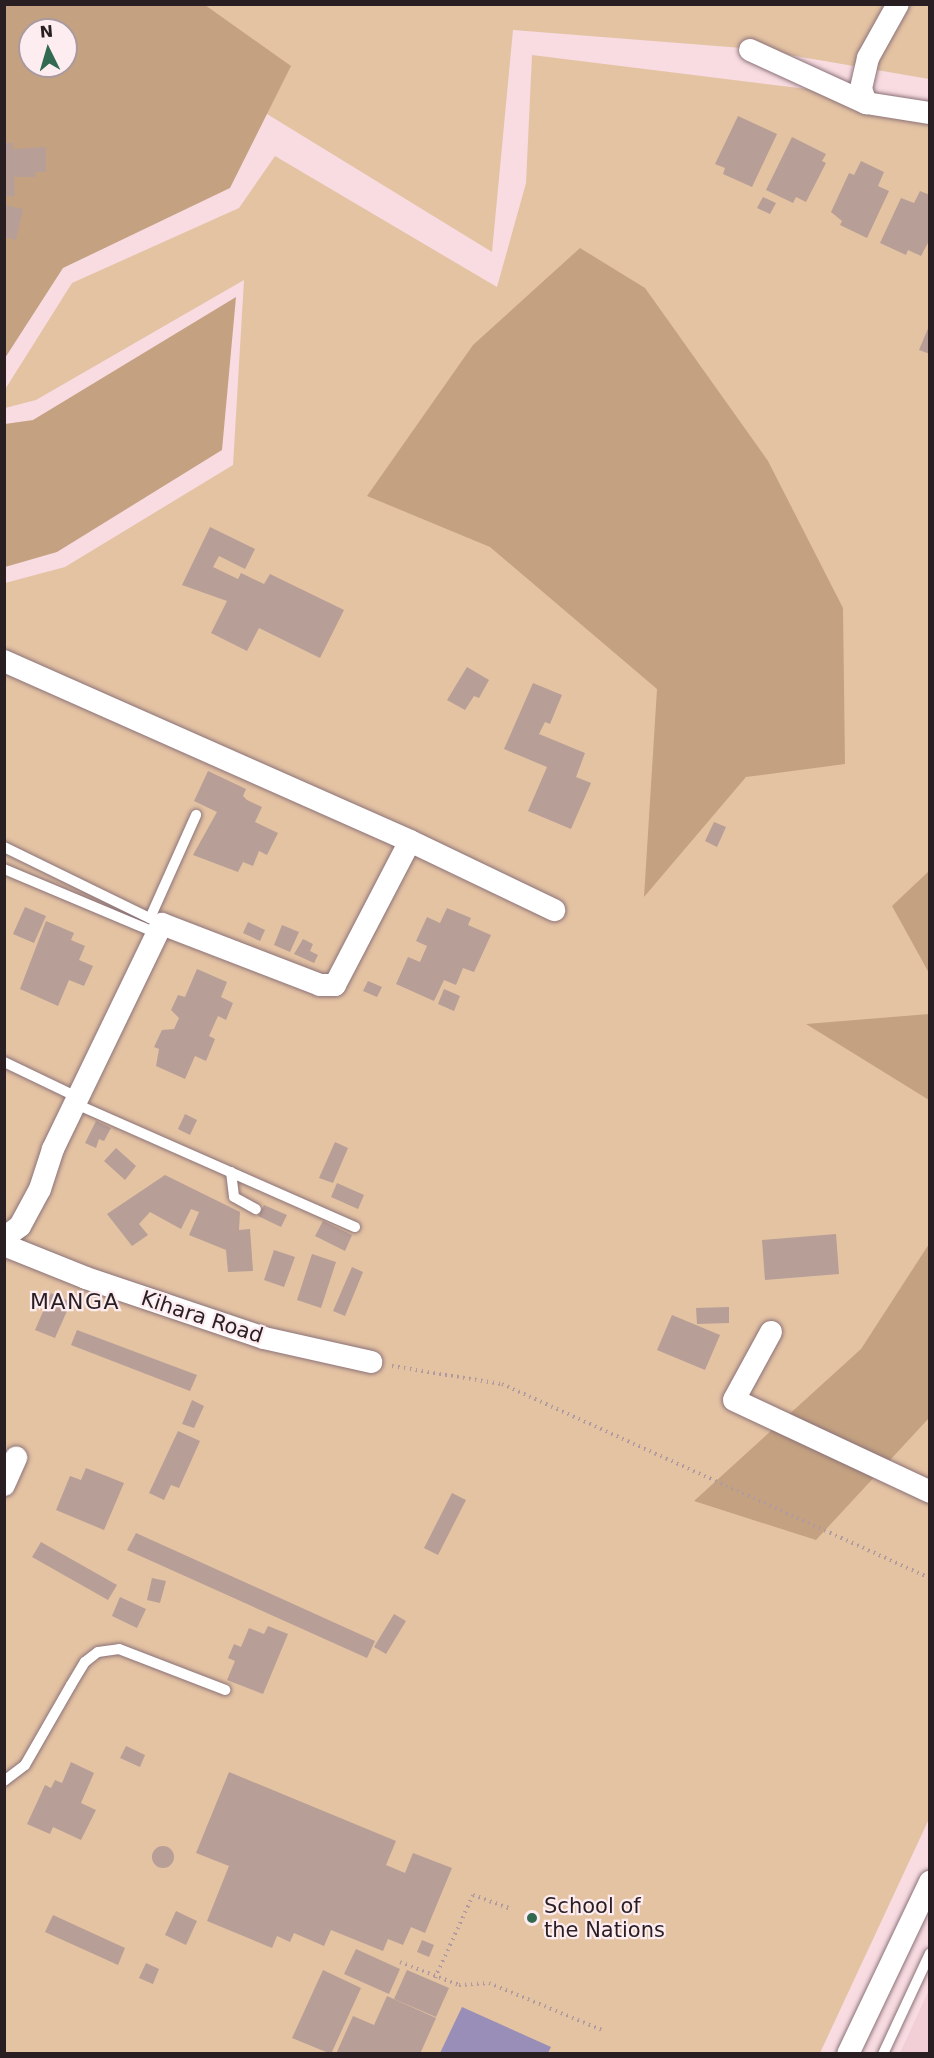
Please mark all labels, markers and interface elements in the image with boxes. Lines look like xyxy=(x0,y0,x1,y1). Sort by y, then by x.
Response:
north arrow xyxy=(18,18,78,78)
text: N xyxy=(39,22,54,42)
street label: Kihara Road xyxy=(138,1285,266,1349)
district label: MANGA xyxy=(30,1289,120,1315)
place label: School of the Nations xyxy=(544,1893,665,1943)
marker: School of the Nations xyxy=(525,1911,539,1925)

